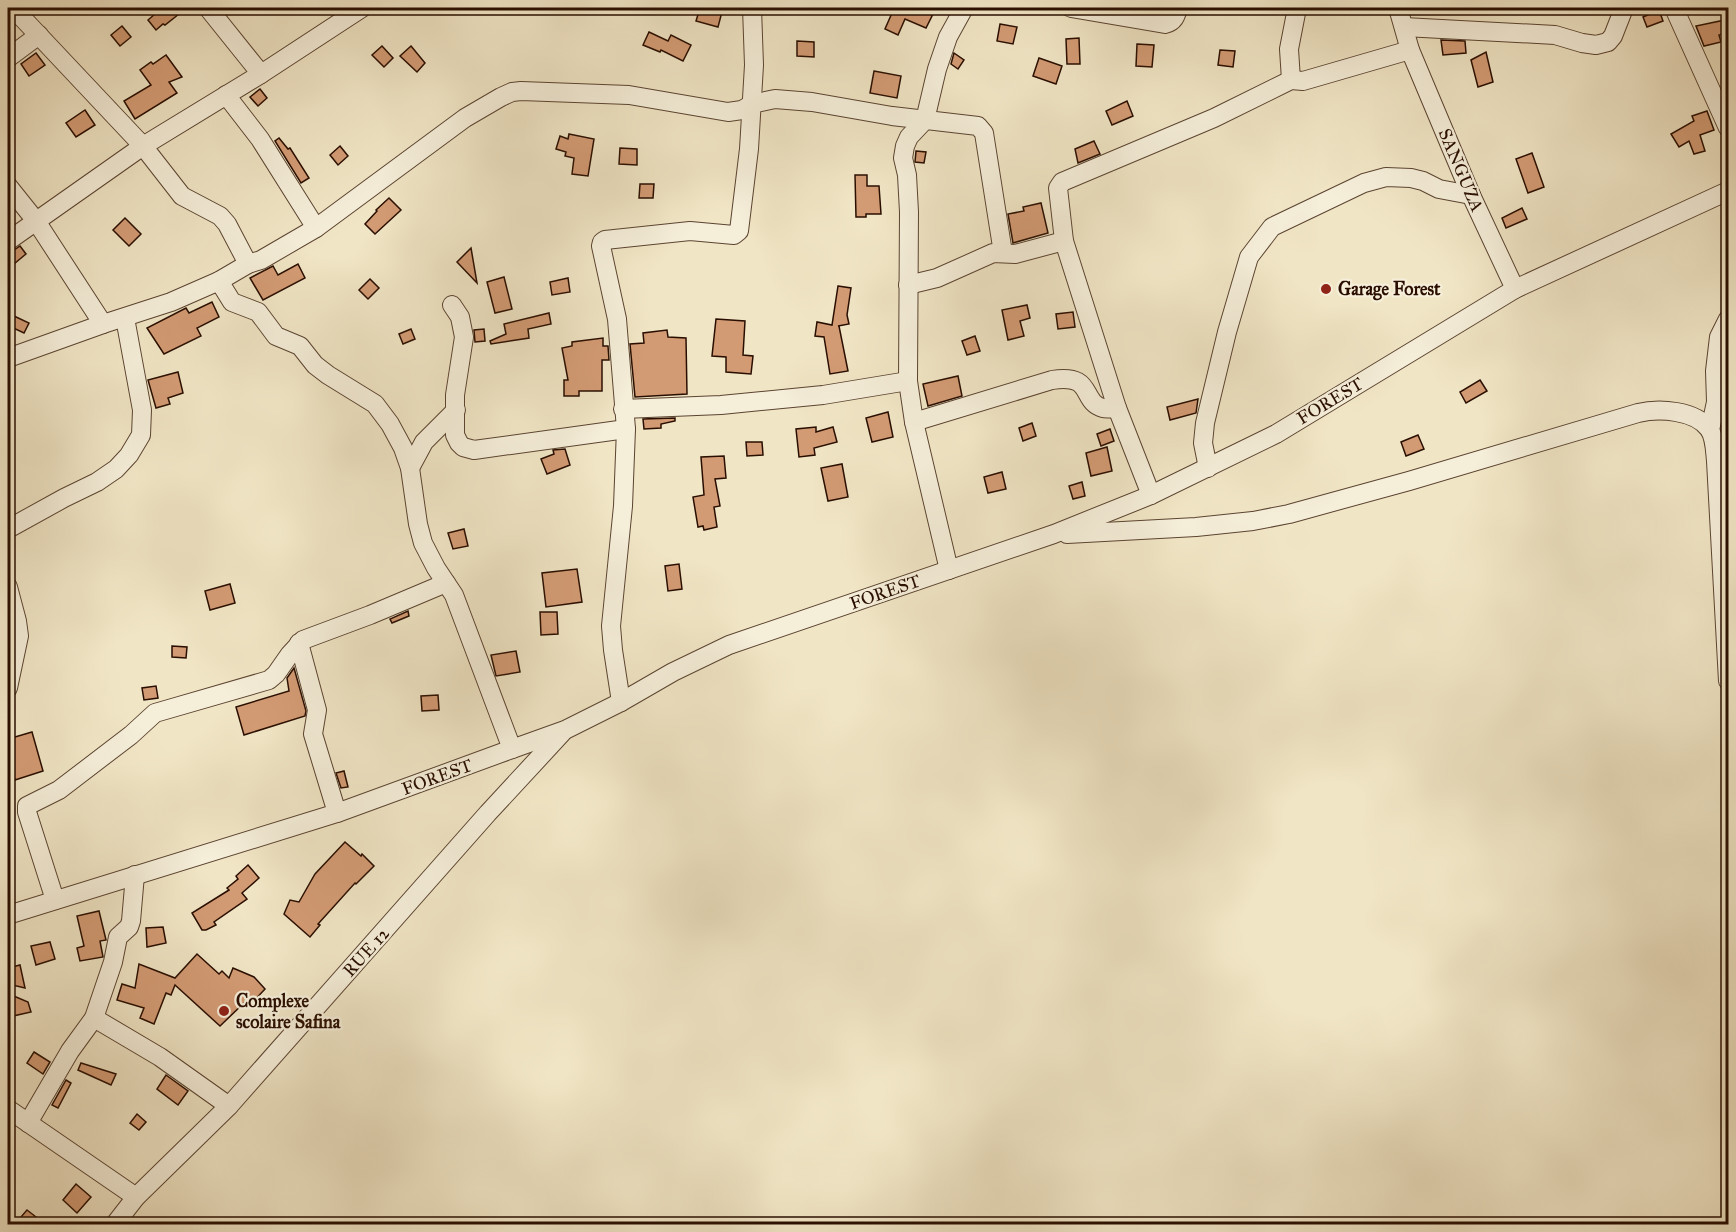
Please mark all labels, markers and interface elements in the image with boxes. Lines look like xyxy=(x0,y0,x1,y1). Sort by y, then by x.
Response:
street label: SANGUZA xyxy=(1434,125,1488,215)
place label: Garage Forest xyxy=(1338,278,1441,301)
marker: Garage Forest xyxy=(1319,282,1333,296)
street label: FOREST xyxy=(1293,373,1367,429)
street label: FOREST xyxy=(847,570,923,614)
street label: FOREST xyxy=(399,754,475,800)
street label: RUE 12 xyxy=(338,923,394,981)
place label: Complexe scolaire Safina xyxy=(236,990,341,1033)
marker: Complexe scolaire Safina xyxy=(217,1004,231,1018)

